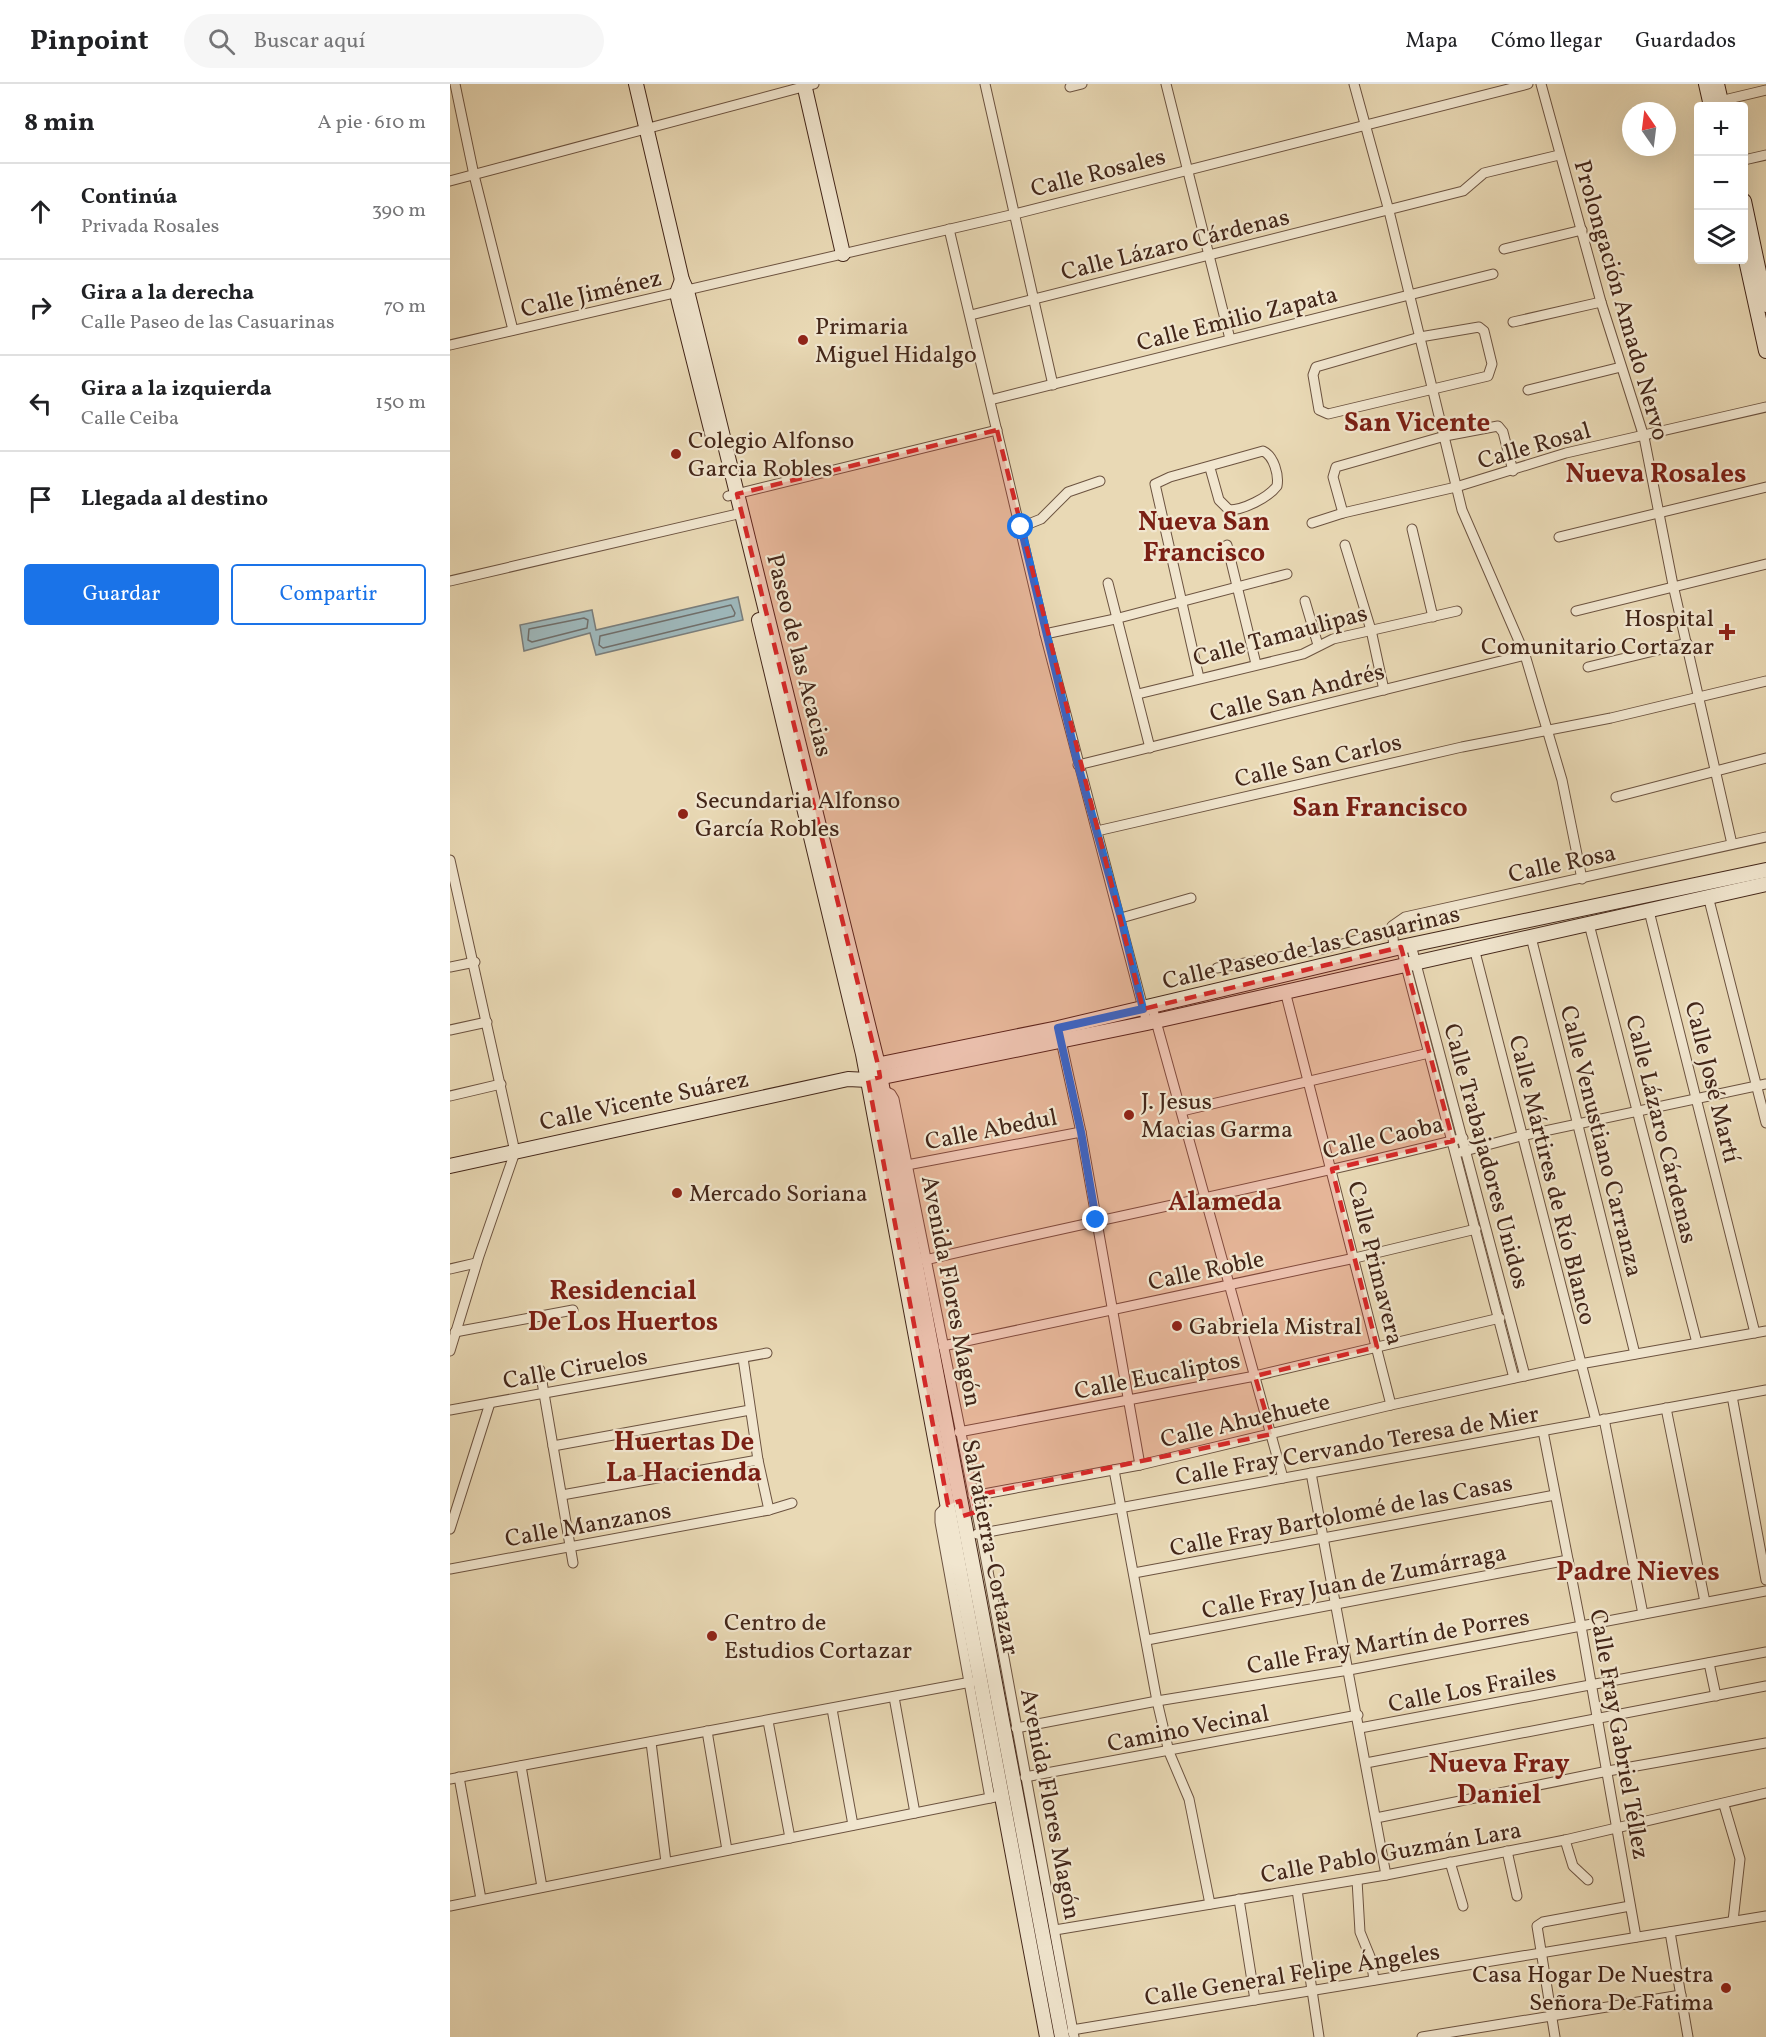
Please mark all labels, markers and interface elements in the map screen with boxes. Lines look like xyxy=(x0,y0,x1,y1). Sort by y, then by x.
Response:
search box xyxy=(184,14,604,68)
text: Pinpoint xyxy=(30,22,148,61)
icon: search xyxy=(205,25,238,58)
text: Buscar aquí xyxy=(253,26,365,57)
text: Mapa xyxy=(1405,27,1458,56)
text: Cómo llegar xyxy=(1491,27,1602,56)
text: Guardados xyxy=(1635,27,1736,56)
north arrow xyxy=(1622,102,1676,156)
map controls xyxy=(1694,102,1748,264)
button: + xyxy=(1694,102,1748,156)
text: 8 min xyxy=(24,105,95,141)
text: A pie · 610 m xyxy=(317,109,426,137)
street label: Calle Rosales xyxy=(1027,141,1170,207)
street label: Prolongación Amado Nervo xyxy=(1564,156,1676,445)
button: − xyxy=(1694,156,1748,210)
text: Continúa xyxy=(81,182,178,213)
icon: ahead xyxy=(24,195,57,228)
text: 390 m xyxy=(372,197,426,225)
street label: Calle Lázaro Cárdenas xyxy=(1058,201,1293,291)
button: layers xyxy=(1694,210,1748,264)
text: Privada Rosales xyxy=(81,213,219,241)
street label: Calle Jiménez xyxy=(518,262,665,328)
text: Gira a la derecha xyxy=(81,278,254,309)
street label: Calle Emilio Zapata xyxy=(1134,279,1341,361)
icon: right xyxy=(24,291,57,324)
text: 70 m xyxy=(383,293,426,321)
text: Calle Paseo de las Casuarinas xyxy=(81,309,335,337)
place label: Primaria Miguel Hidalgo xyxy=(815,311,977,373)
marker: Primaria Miguel Hidalgo xyxy=(796,333,810,347)
text: Gira a la izquierda xyxy=(81,374,272,405)
icon: left xyxy=(24,387,57,420)
text: 150 m xyxy=(375,389,426,417)
text: Calle Ceiba xyxy=(81,405,179,433)
district label: San Vicente xyxy=(1344,405,1490,443)
street label: Calle Rosal xyxy=(1474,415,1595,479)
place label: Colegio Alfonso Garcia Robles xyxy=(688,425,854,487)
marker: Colegio Alfonso Garcia Robles xyxy=(669,447,683,461)
district label: Nueva Rosales xyxy=(1566,456,1747,494)
icon: arrive xyxy=(24,483,57,516)
text: Llegada al destino xyxy=(81,484,268,515)
district label: Nueva San Francisco xyxy=(1138,504,1270,573)
route start xyxy=(1007,513,1033,539)
street label: Paseo de las Acacias xyxy=(756,550,840,761)
button: Guardar xyxy=(24,564,219,625)
button: Compartir xyxy=(231,564,426,625)
street label: Calle Tamaulipas xyxy=(1190,597,1371,677)
place label: Hospital Comunitario Cortazar xyxy=(1481,603,1714,665)
marker: Hospital Comunitario Cortazar xyxy=(1718,623,1736,641)
street label: Calle San Andrés xyxy=(1207,656,1388,732)
street label: Calle San Carlos xyxy=(1232,726,1405,798)
place label: Secundaria Alfonso García Robles xyxy=(695,785,900,847)
district label: San Francisco xyxy=(1292,790,1468,828)
marker: Secundaria Alfonso García Robles xyxy=(676,807,690,821)
street label: Calle Rosa xyxy=(1506,837,1619,893)
street label: Calle Paseo de las Casuarinas xyxy=(1159,898,1464,1000)
street label: Calle José Martí xyxy=(1675,998,1748,1167)
street label: Calle Venustiano Carranza xyxy=(1550,1002,1650,1281)
street label: Calle Lázaro Cárdenas xyxy=(1615,1012,1705,1247)
street label: Calle Trabajadores Unidos xyxy=(1433,1020,1537,1293)
street label: Calle Mártires de Río Blanco xyxy=(1499,1032,1604,1329)
street label: Calle Vicente Suárez xyxy=(537,1063,752,1141)
place label: J. Jesus Macias Garma xyxy=(1141,1086,1293,1148)
street label: Calle Abedul xyxy=(922,1102,1060,1160)
marker: J. Jesus Macias Garma xyxy=(1122,1108,1136,1122)
street label: Calle Caoba xyxy=(1320,1109,1447,1169)
street label: Avenida Flores Magón xyxy=(911,1173,989,1410)
place label: Mercado Soriana xyxy=(689,1178,868,1212)
street label: Calle Primavera xyxy=(1337,1178,1411,1349)
district label: Alameda xyxy=(1168,1184,1282,1222)
marker: Mercado Soriana xyxy=(670,1186,684,1200)
route end xyxy=(1082,1206,1108,1232)
street label: Calle Roble xyxy=(1145,1243,1268,1301)
district label: Residencial De Los Huertos xyxy=(528,1273,718,1342)
place label: Gabriela Mistral xyxy=(1189,1311,1362,1345)
marker: Gabriela Mistral xyxy=(1170,1319,1184,1333)
street label: Calle Ciruelos xyxy=(500,1341,650,1399)
street label: Calle Eucaliptos xyxy=(1072,1344,1243,1410)
street label: Calle Ahuehuete xyxy=(1157,1386,1334,1458)
street label: Calle Fray Cervando Teresa de Mier xyxy=(1173,1398,1542,1496)
district label: Huertas De La Hacienda xyxy=(606,1424,762,1493)
street label: Salvatierra-Cortazar xyxy=(951,1437,1027,1658)
street label: Calle Fray Bartolomé de las Casas xyxy=(1167,1467,1516,1567)
street label: Calle Manzanos xyxy=(503,1495,674,1557)
street label: Calle Fray Juan de Zumárraga xyxy=(1199,1537,1510,1629)
district label: Padre Nieves xyxy=(1556,1554,1720,1592)
street label: Calle Fray Martín de Porres xyxy=(1245,1601,1532,1685)
place label: Centro de Estudios Cortazar xyxy=(724,1607,912,1669)
street label: Calle Fray Gabriel Téllez xyxy=(1579,1607,1657,1862)
marker: Centro de Estudios Cortazar xyxy=(705,1629,719,1643)
street label: Calle Los Frailes xyxy=(1386,1657,1559,1723)
street label: Avenida Flores Magón xyxy=(1010,1686,1088,1923)
street label: Camino Vecinal xyxy=(1105,1698,1272,1762)
district label: Nueva Fray Daniel xyxy=(1428,1746,1570,1815)
street label: Calle Pablo Guzmán Lara xyxy=(1258,1814,1525,1894)
street label: Calle General Felipe Ángeles xyxy=(1142,1936,1442,2016)
place label: Casa Hogar De Nuestra Señora De Fatima xyxy=(1472,1959,1714,2021)
marker: Casa Hogar De Nuestra Señora De Fatima xyxy=(1719,1981,1733,1995)

